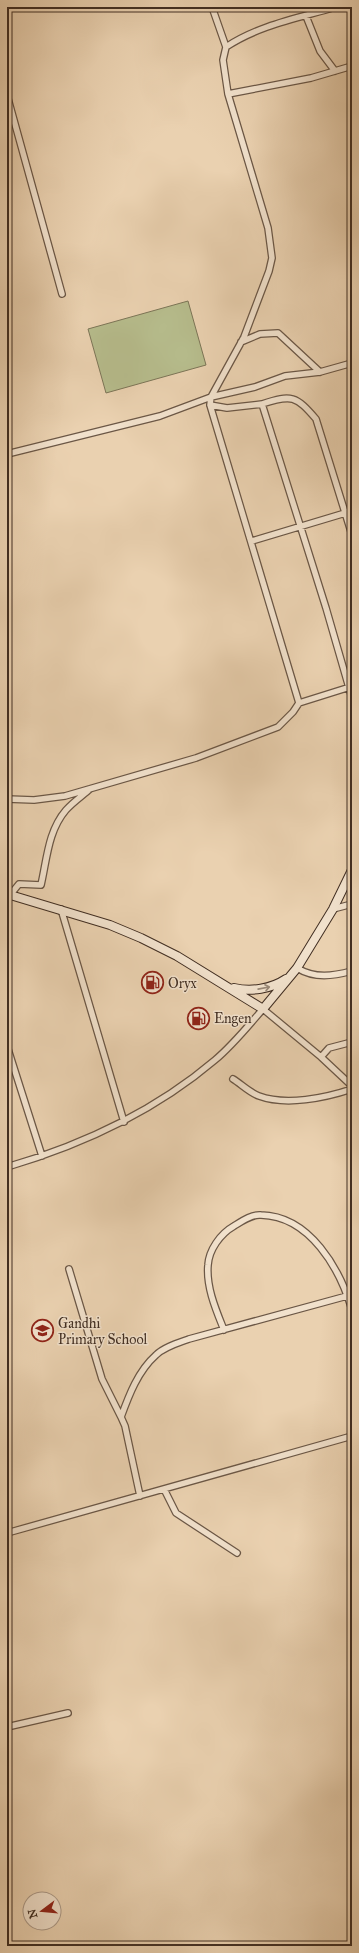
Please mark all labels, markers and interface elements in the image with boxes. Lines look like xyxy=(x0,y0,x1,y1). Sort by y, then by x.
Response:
fuel station icon: Oryx xyxy=(139,970,165,996)
place label: Oryx xyxy=(168,975,197,992)
one-way arrow xyxy=(257,984,270,992)
fuel station icon: Engen xyxy=(185,1005,211,1031)
place label: Engen xyxy=(214,1010,252,1027)
place label: Gandhi Primary School xyxy=(58,1315,147,1348)
school or university icon: Gandhi Primary School xyxy=(30,1318,56,1344)
north arrow xyxy=(22,1891,62,1931)
text: N xyxy=(25,1907,40,1920)

